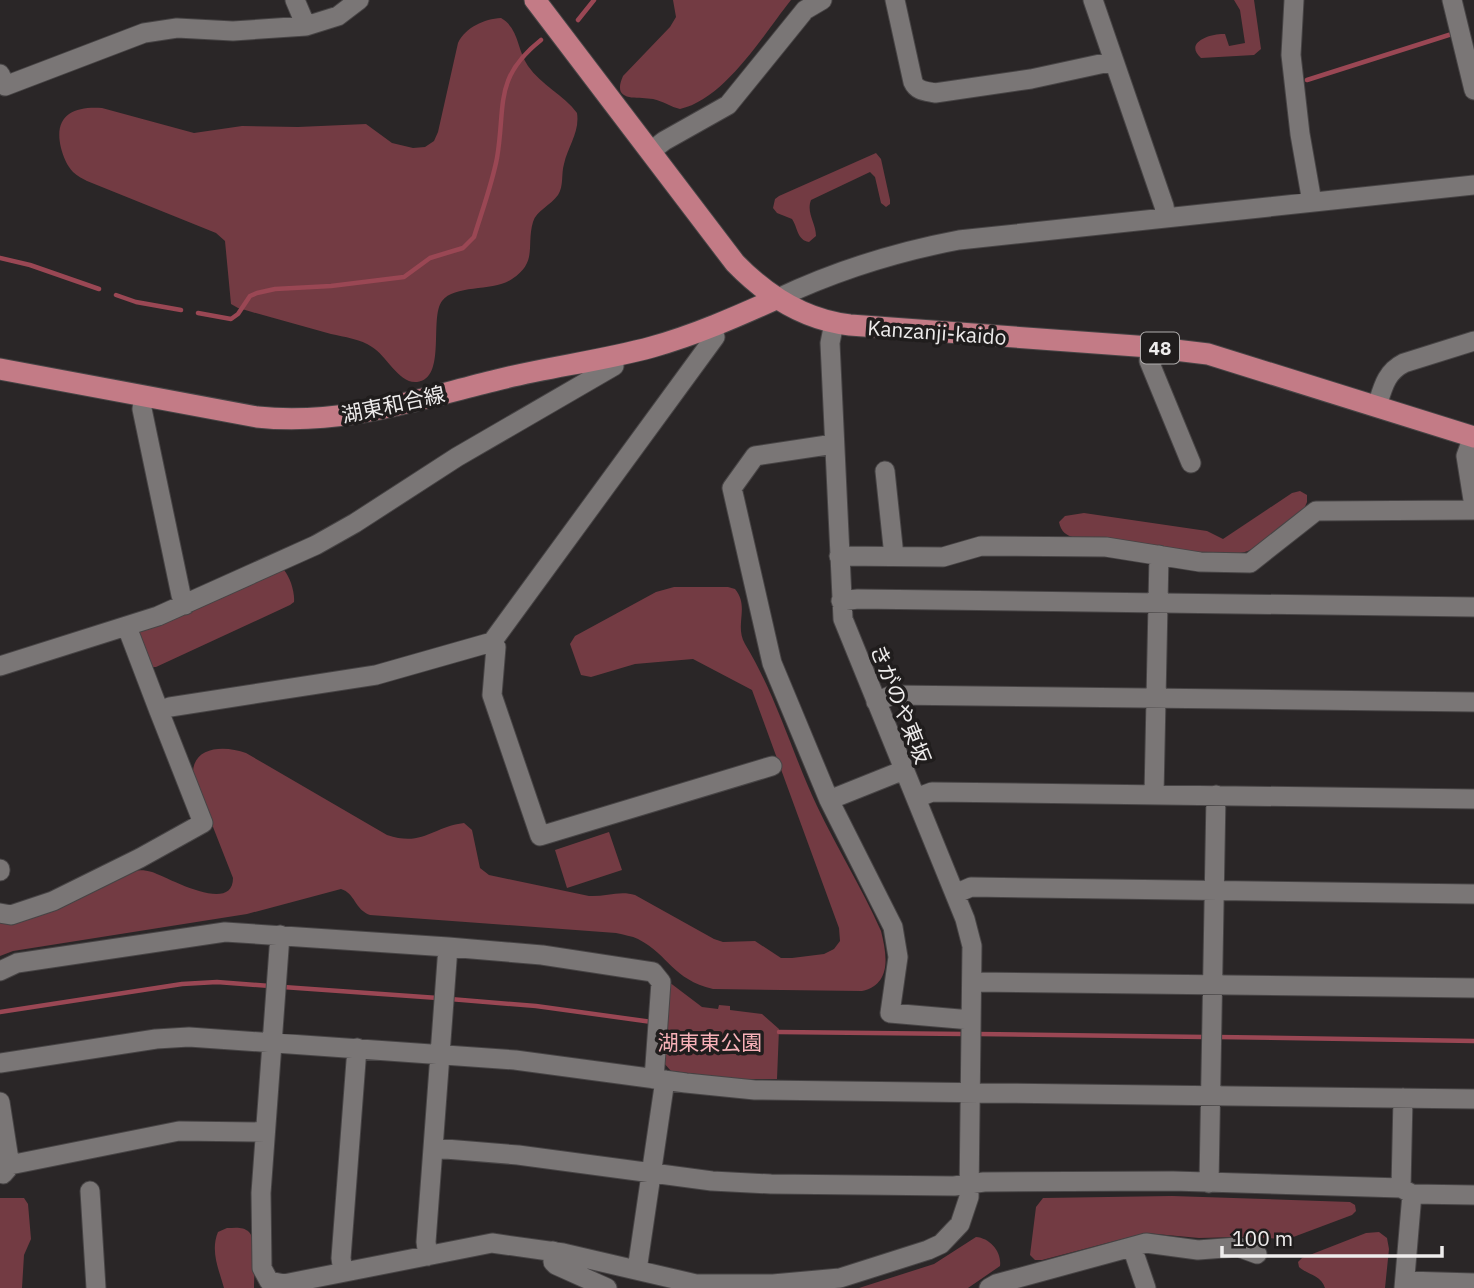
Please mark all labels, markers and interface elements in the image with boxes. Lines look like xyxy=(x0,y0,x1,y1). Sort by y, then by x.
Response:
street label: Kanzanji-kaido xyxy=(867,313,1007,351)
road number: 48 xyxy=(1141,332,1179,364)
street label: 湖東和合線 xyxy=(339,379,447,429)
street label: きがのや東坂 xyxy=(864,640,938,768)
park label: 湖東東公園 xyxy=(658,1028,763,1056)
scale bar xyxy=(1222,1214,1442,1258)
text: 100 m xyxy=(1232,1224,1293,1252)

